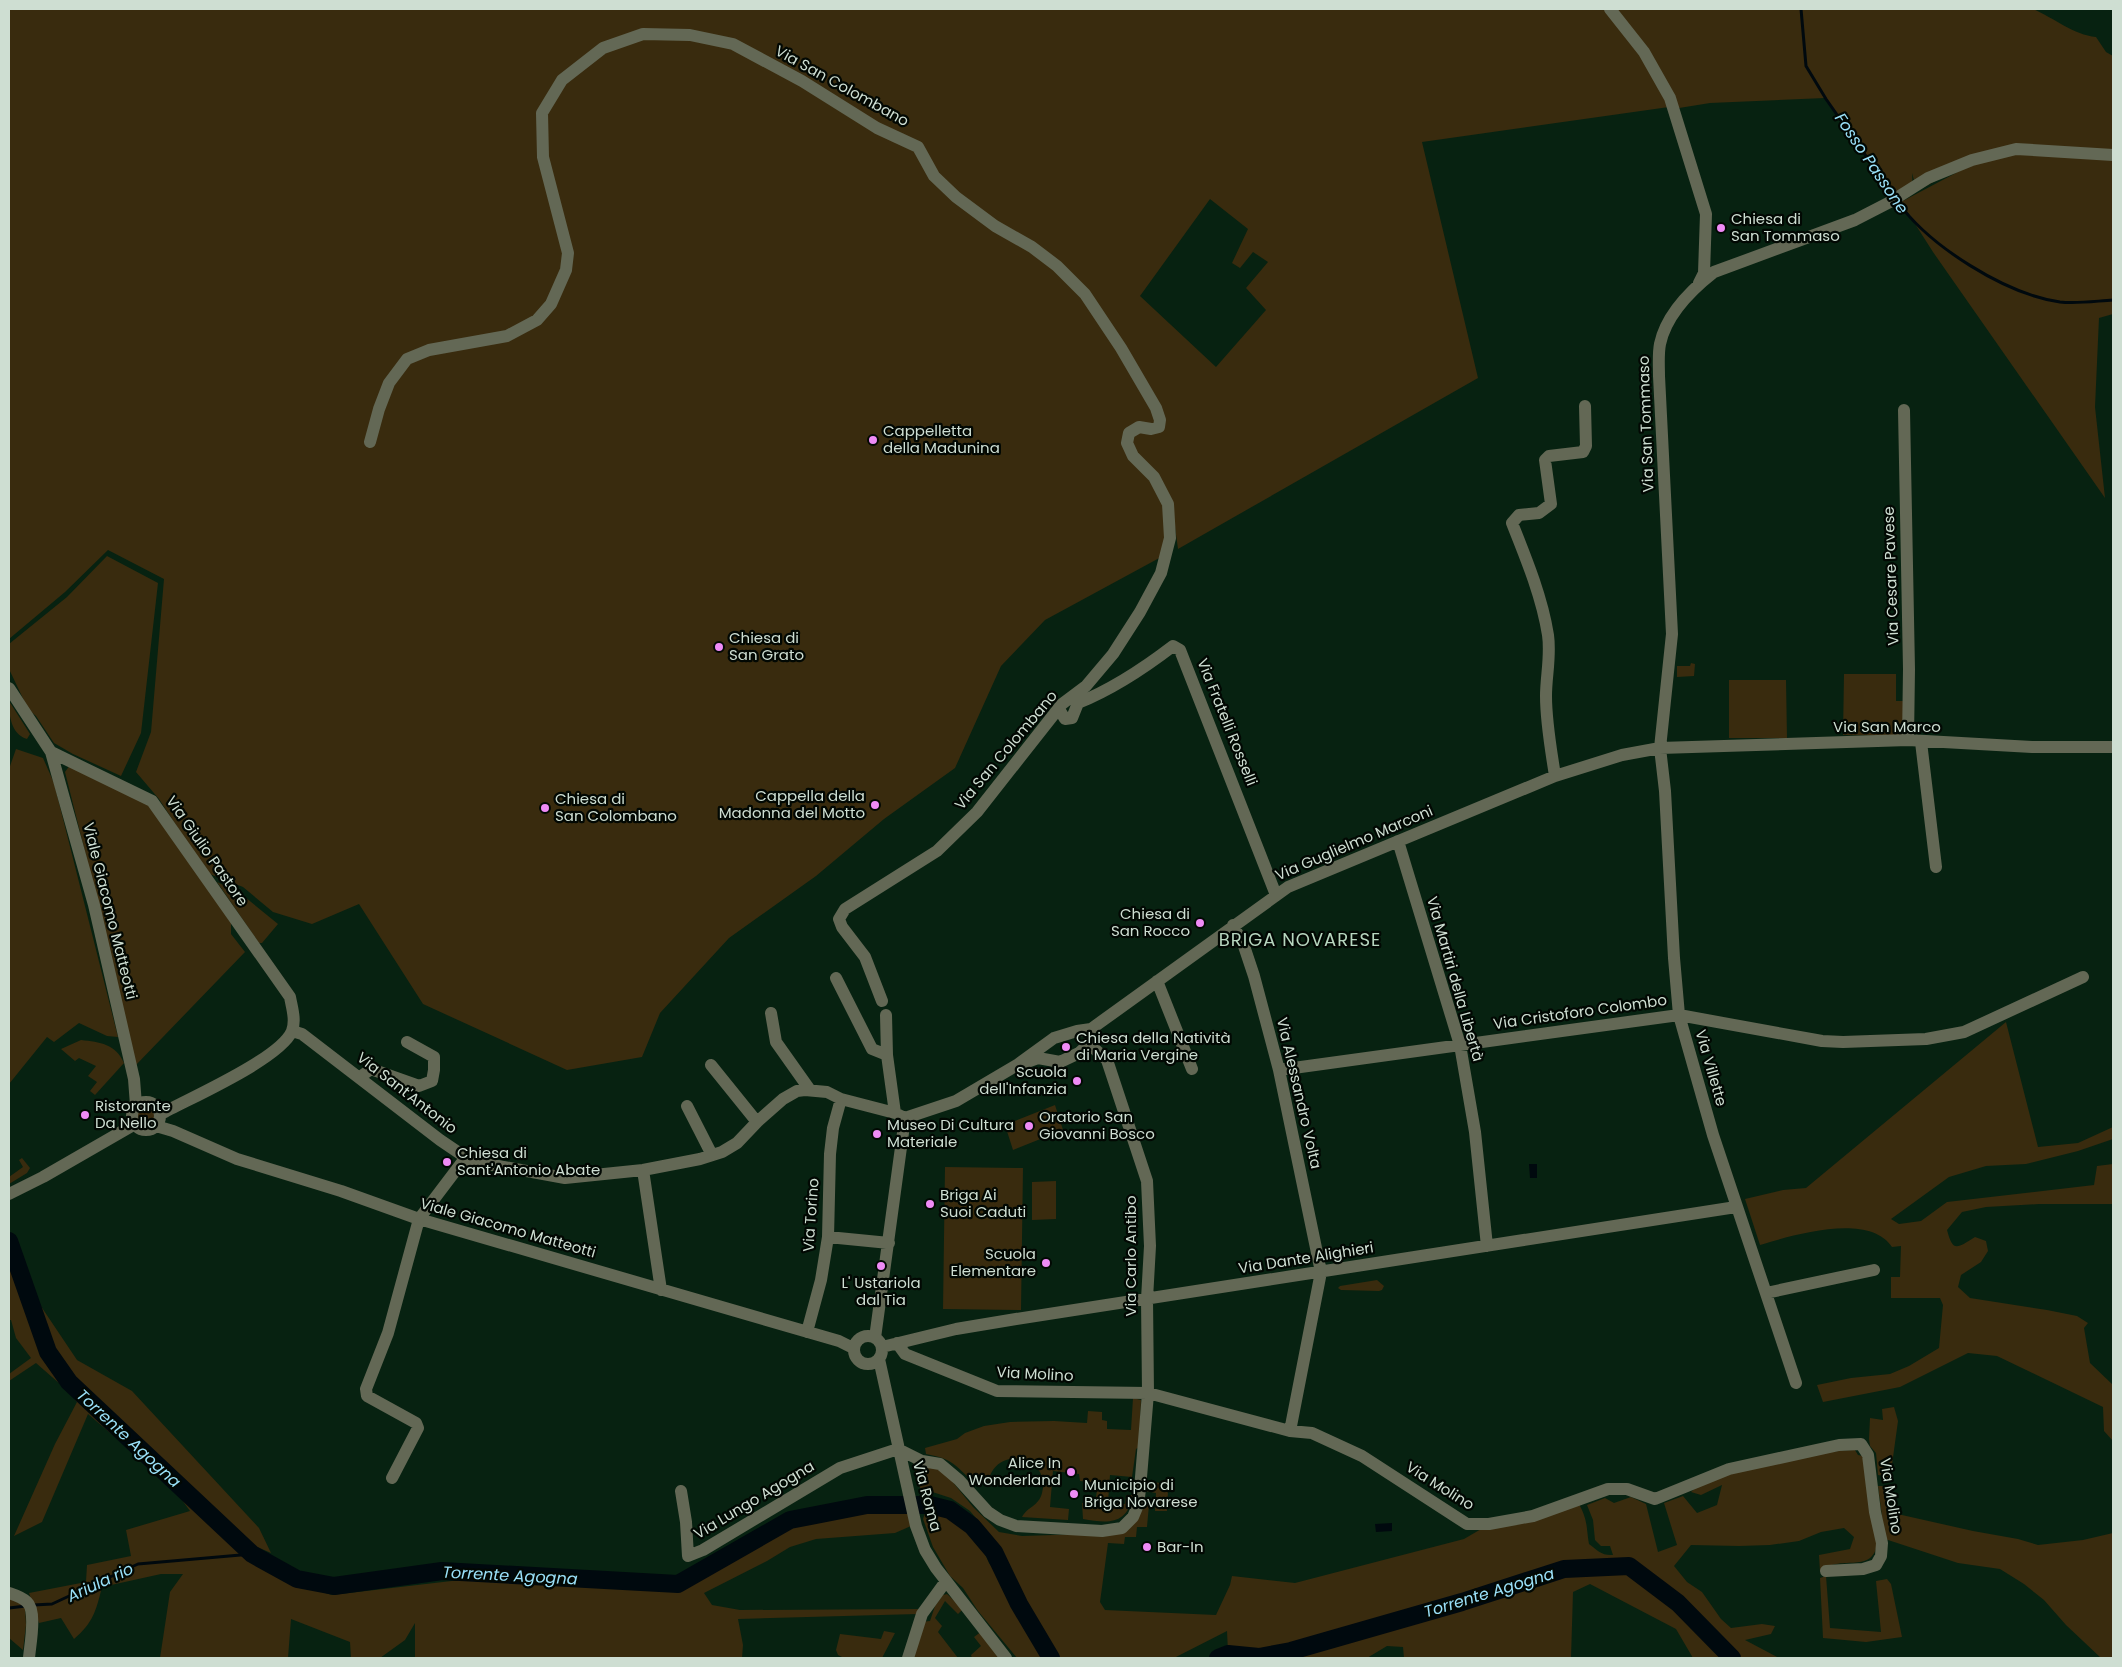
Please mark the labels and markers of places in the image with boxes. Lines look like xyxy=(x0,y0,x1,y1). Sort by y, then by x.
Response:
place label: Chiesa di San Tommaso xyxy=(1731,208,1840,246)
marker: Chiesa di San Tommaso xyxy=(1715,222,1727,234)
place label: Cappelletta della Madunina xyxy=(883,420,1000,458)
marker: Cappelletta della Madunina xyxy=(867,434,879,446)
place label: Chiesa di San Grato xyxy=(729,627,804,665)
marker: Chiesa di San Grato xyxy=(713,641,725,653)
place label: Cappella della Madonna del Motto xyxy=(719,785,865,823)
place label: Chiesa di San Colombano xyxy=(555,788,677,826)
marker: Cappella della Madonna del Motto xyxy=(869,799,881,811)
marker: Chiesa di San Colombano xyxy=(539,802,551,814)
place label: Chiesa di San Rocco xyxy=(1111,903,1190,941)
marker: Chiesa di San Rocco xyxy=(1194,917,1206,929)
place label: Chiesa della Natività di Maria Vergine xyxy=(1076,1027,1231,1065)
marker: Chiesa della Natività di Maria Vergine xyxy=(1060,1041,1072,1053)
place label: Scuola dell'Infanzia xyxy=(979,1061,1067,1099)
marker: Scuola dell'Infanzia xyxy=(1071,1075,1083,1087)
place label: Ristorante Da Nello xyxy=(95,1095,171,1133)
place label: Oratorio San Giovanni Bosco xyxy=(1039,1106,1155,1144)
marker: Ristorante Da Nello xyxy=(79,1109,91,1121)
place label: Museo Di Cultura Materiale xyxy=(887,1114,1014,1152)
marker: Oratorio San Giovanni Bosco xyxy=(1023,1120,1035,1132)
marker: Museo Di Cultura Materiale xyxy=(871,1128,883,1140)
place label: Chiesa di Sant'Antonio Abate xyxy=(457,1142,600,1180)
marker: Chiesa di Sant'Antonio Abate xyxy=(441,1156,453,1168)
place label: Briga Ai Suoi Caduti xyxy=(940,1184,1026,1222)
marker: Briga Ai Suoi Caduti xyxy=(924,1198,936,1210)
place label: Scuola Elementare xyxy=(950,1243,1036,1281)
marker: Scuola Elementare xyxy=(1040,1257,1052,1269)
marker: L' Ustariola dal Tia xyxy=(875,1260,887,1272)
place label: L' Ustariola dal Tia xyxy=(841,1272,921,1310)
place label: Alice In Wonderland xyxy=(969,1452,1061,1490)
marker: Alice In Wonderland xyxy=(1065,1466,1077,1478)
place label: Municipio di Briga Novarese xyxy=(1084,1474,1198,1512)
marker: Municipio di Briga Novarese xyxy=(1068,1488,1080,1500)
place label: Bar-In xyxy=(1157,1536,1204,1557)
marker: Bar-In xyxy=(1141,1541,1153,1553)

